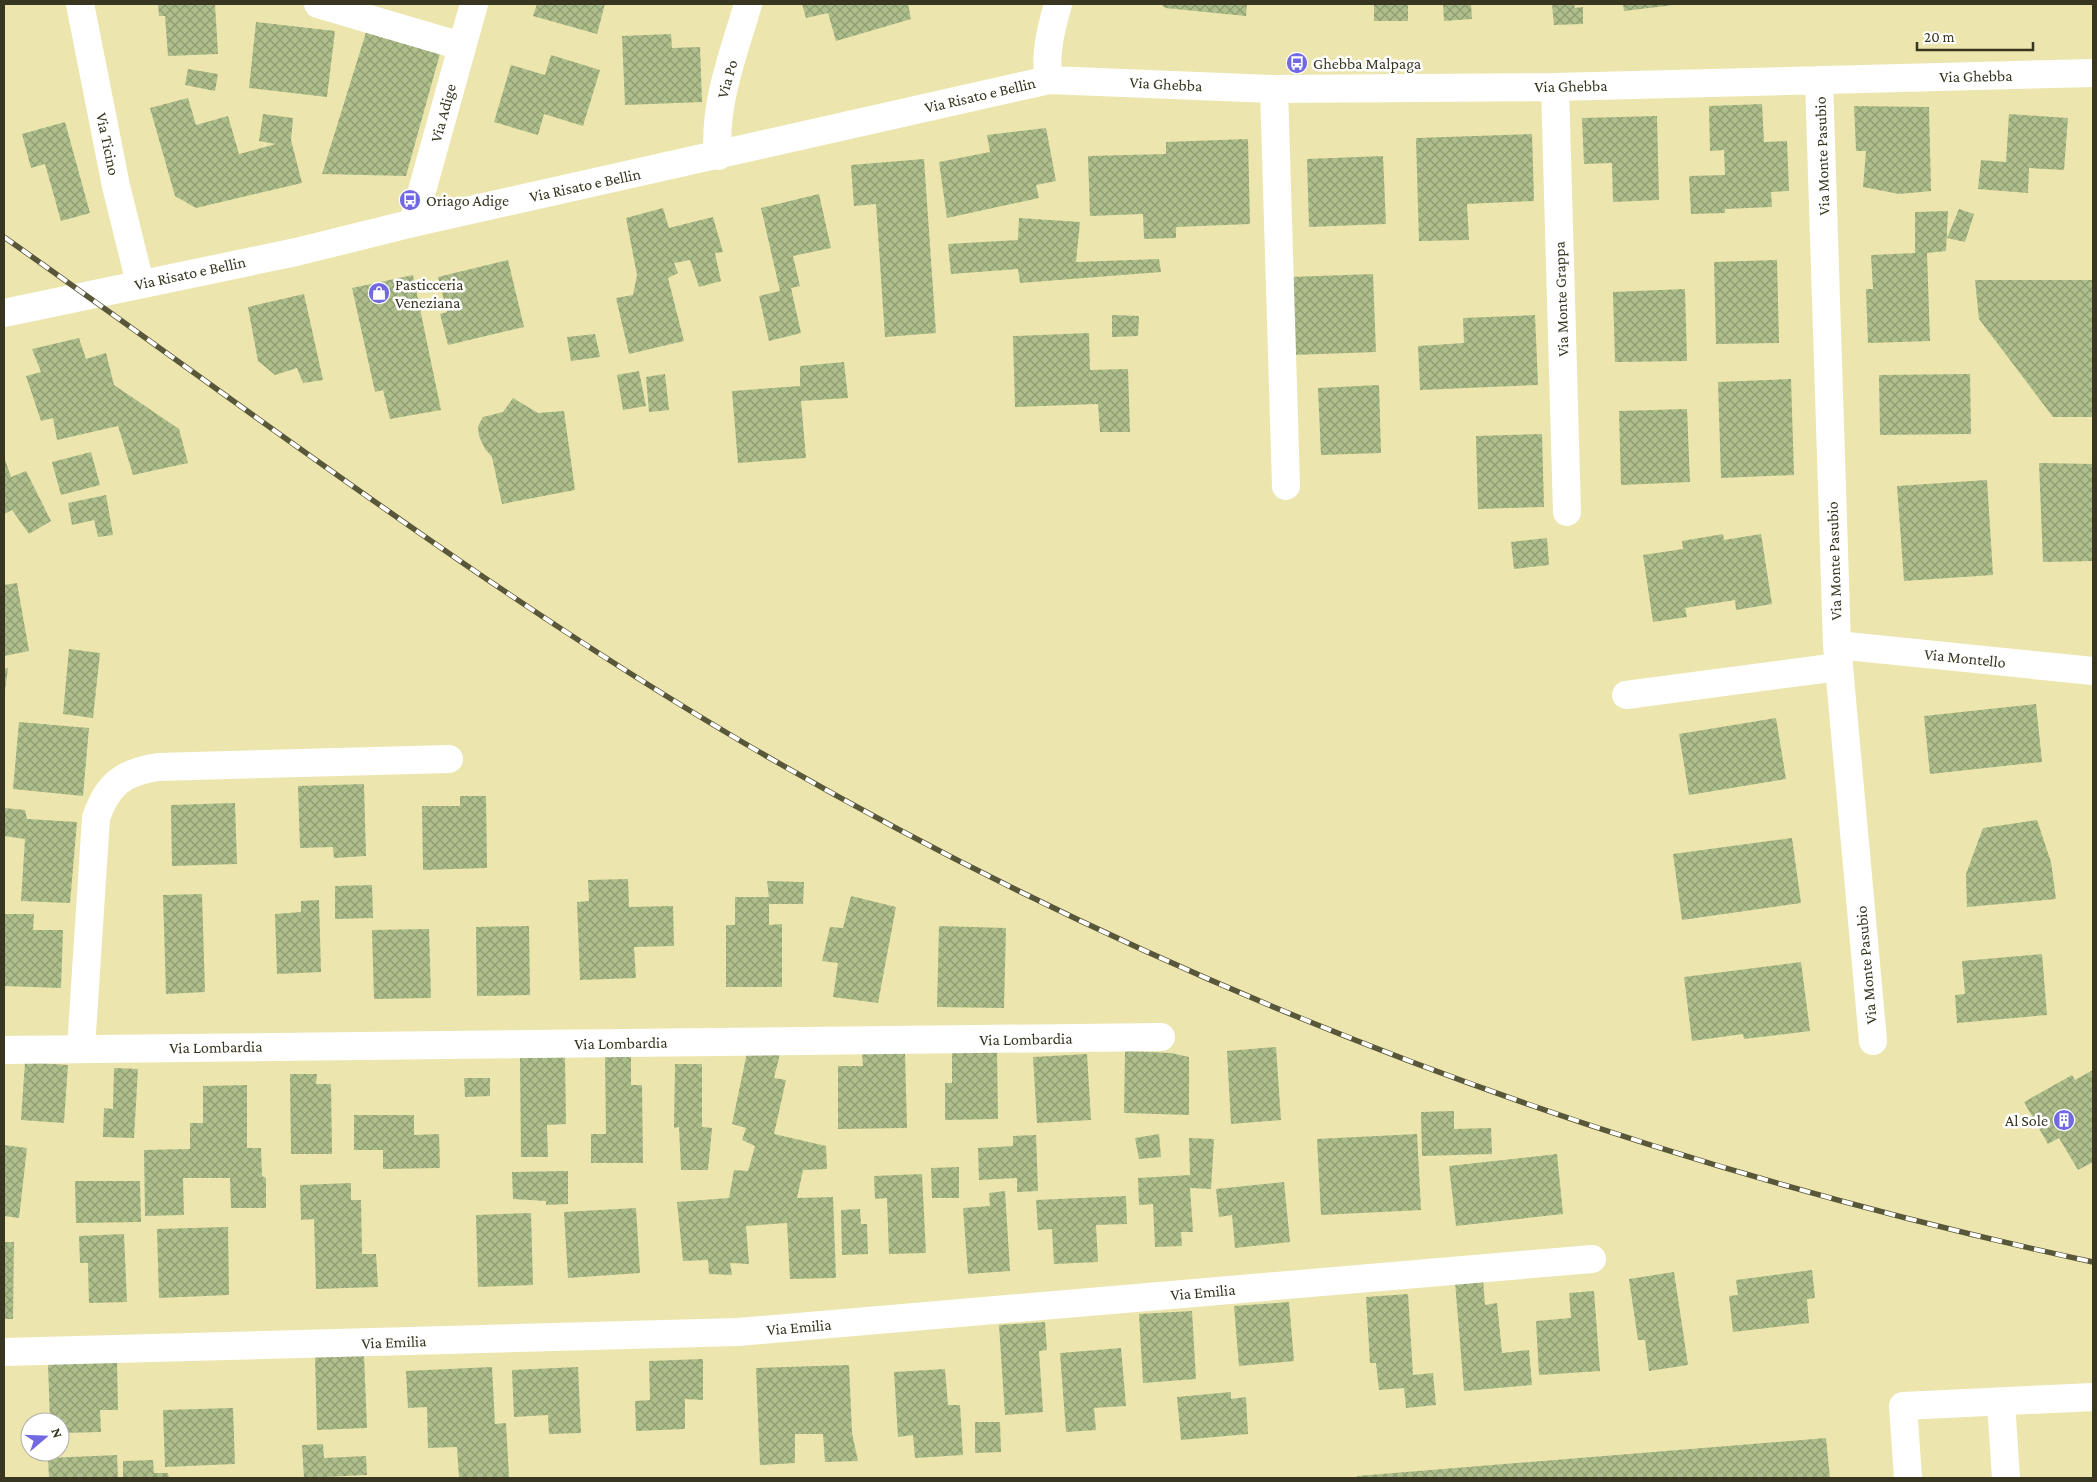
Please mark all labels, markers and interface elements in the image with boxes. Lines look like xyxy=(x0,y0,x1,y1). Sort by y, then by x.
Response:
scale bar xyxy=(1917,20,2033,52)
text: 20 m xyxy=(1924,29,1955,45)
bus stop icon: Ghebba Malpaga xyxy=(1285,51,1309,75)
place label: Ghebba Malpaga xyxy=(1313,55,1422,73)
street label: Via Po xyxy=(713,58,741,100)
street label: Via Ghebba xyxy=(1939,67,2013,85)
street label: Via Risato e Bellin xyxy=(923,74,1038,116)
street label: Via Ghebba xyxy=(1129,74,1203,94)
street label: Via Ghebba xyxy=(1534,77,1608,95)
street label: Via Adige xyxy=(427,82,460,144)
street label: Via Monte Pasubio xyxy=(1811,96,1833,216)
street label: Via Ticino xyxy=(93,111,123,177)
street label: Via Risato e Bellin xyxy=(528,165,643,205)
bus stop icon: Oriago Adige xyxy=(398,188,422,212)
place label: Oriago Adige xyxy=(426,192,509,210)
street label: Via Monte Grappa xyxy=(1550,240,1573,357)
street label: Via Risato e Bellin xyxy=(133,253,248,293)
place label: Pasticceria Veneziana xyxy=(395,276,464,311)
shop icon: Pasticceria Veneziana xyxy=(367,281,391,305)
street label: Via Monte Pasubio xyxy=(1823,501,1845,621)
street label: Via Montello xyxy=(1923,645,2007,671)
street label: Via Monte Pasubio xyxy=(1852,905,1880,1025)
street label: Via Lombardia xyxy=(979,1030,1073,1048)
street label: Via Lombardia xyxy=(574,1034,668,1052)
street label: Via Lombardia xyxy=(169,1038,263,1056)
building icon: Al Sole xyxy=(2052,1108,2076,1132)
place label: Al Sole xyxy=(2005,1112,2048,1129)
street label: Via Emilia xyxy=(1170,1281,1237,1303)
street label: Via Emilia xyxy=(766,1316,833,1338)
street label: Via Emilia xyxy=(361,1332,427,1352)
north arrow xyxy=(20,1412,70,1462)
text: N xyxy=(48,1426,67,1440)

